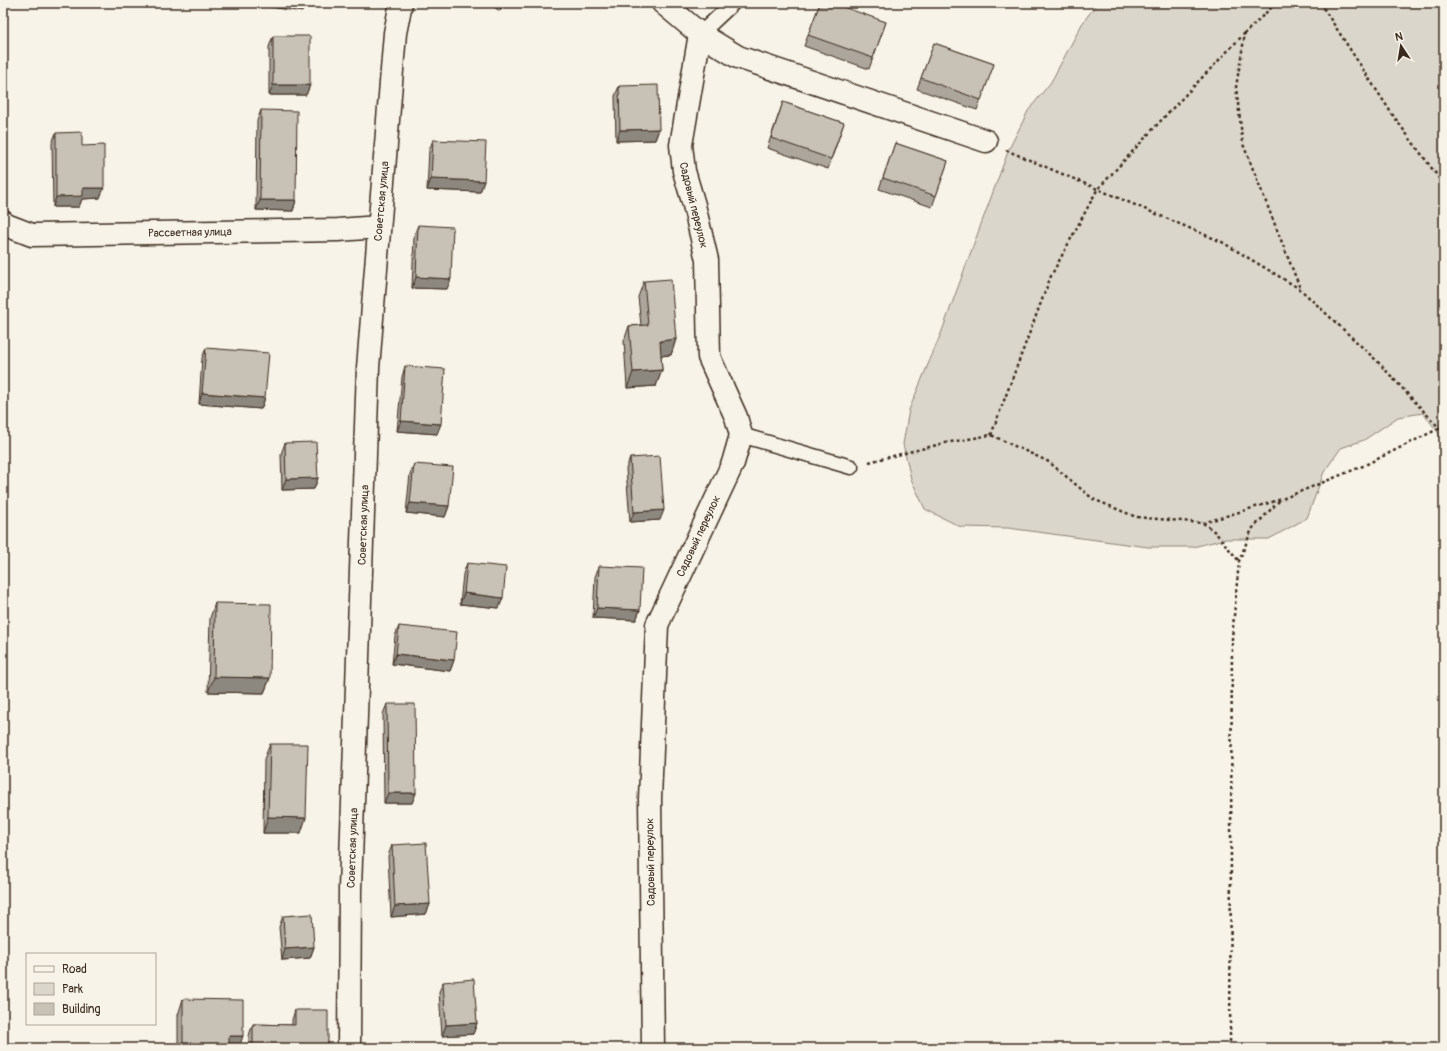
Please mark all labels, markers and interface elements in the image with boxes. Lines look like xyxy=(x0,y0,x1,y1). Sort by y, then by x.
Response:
north arrow xyxy=(1381,26,1421,66)
text: N xyxy=(1394,29,1405,44)
street label: Советская улица xyxy=(372,160,391,242)
street label: Садовый переулок xyxy=(677,161,711,250)
street label: Рассветная улица xyxy=(148,225,232,240)
street label: Советская улица xyxy=(356,485,371,565)
street label: Садовый переулок xyxy=(674,493,723,579)
street label: Советская улица xyxy=(345,808,360,888)
street label: Садовый переулок xyxy=(643,817,658,906)
legend xyxy=(26,953,156,1025)
text: Road xyxy=(62,962,87,977)
text: Park xyxy=(62,982,83,997)
text: Building xyxy=(62,1002,101,1017)

